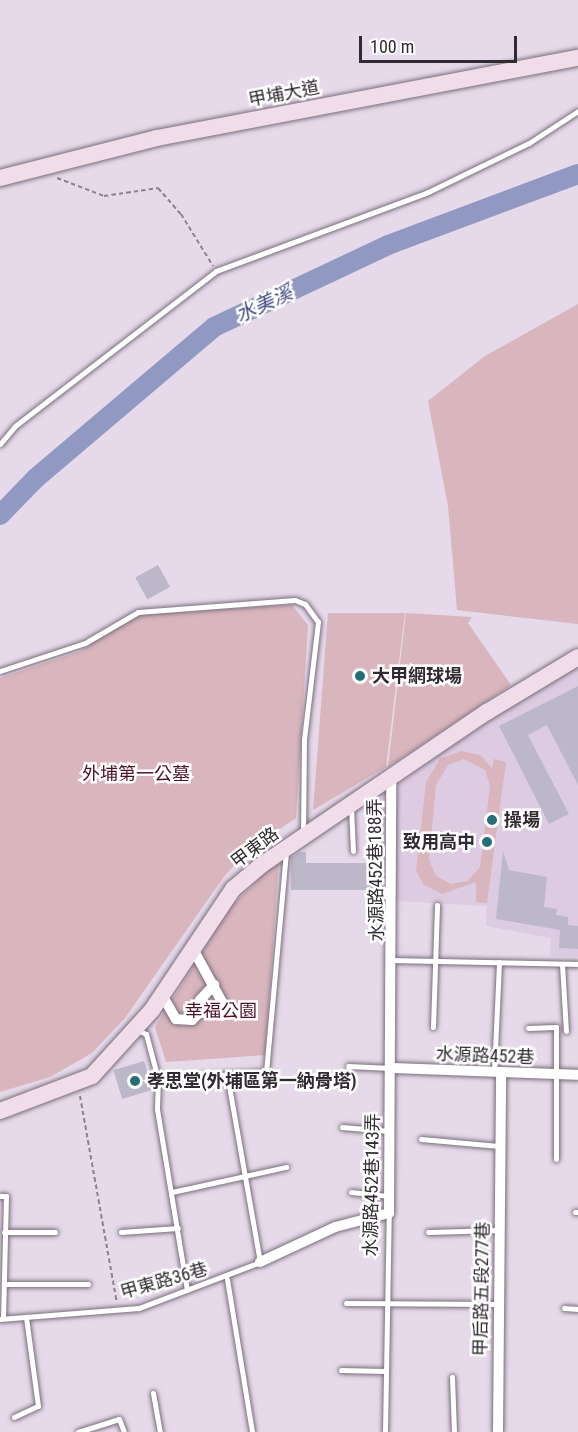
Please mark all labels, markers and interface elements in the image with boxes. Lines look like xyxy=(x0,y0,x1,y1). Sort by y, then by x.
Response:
scale bar xyxy=(362,24,520,62)
text: 100 m xyxy=(370,36,414,57)
street label: 甲埔大道 xyxy=(247,77,321,111)
water label: 水美溪 xyxy=(232,280,296,328)
place label: 大甲網球場 xyxy=(372,665,462,687)
marker: 大甲網球場 xyxy=(353,669,367,683)
park label: 外埔第一公墓 xyxy=(82,763,190,785)
street label: 水源路452巷188弄 xyxy=(364,798,388,942)
place label: 操場 xyxy=(504,809,540,831)
marker: 操場 xyxy=(485,813,499,827)
street label: 甲東路 xyxy=(227,823,283,873)
place label: 致用高中 xyxy=(403,831,475,853)
marker: 致用高中 xyxy=(480,835,494,849)
park label: 幸福公園 xyxy=(185,1000,257,1022)
street label: 水源路452巷 xyxy=(435,1043,535,1069)
place label: 孝思堂(外埔區第一納骨塔) xyxy=(147,1070,357,1092)
marker: 孝思堂(外埔區第一納骨塔) xyxy=(128,1074,142,1088)
street label: 水源路452巷143弄 xyxy=(360,1113,384,1257)
street label: 甲后路五段277巷 xyxy=(470,1221,494,1357)
street label: 甲東路36巷 xyxy=(118,1258,210,1304)

